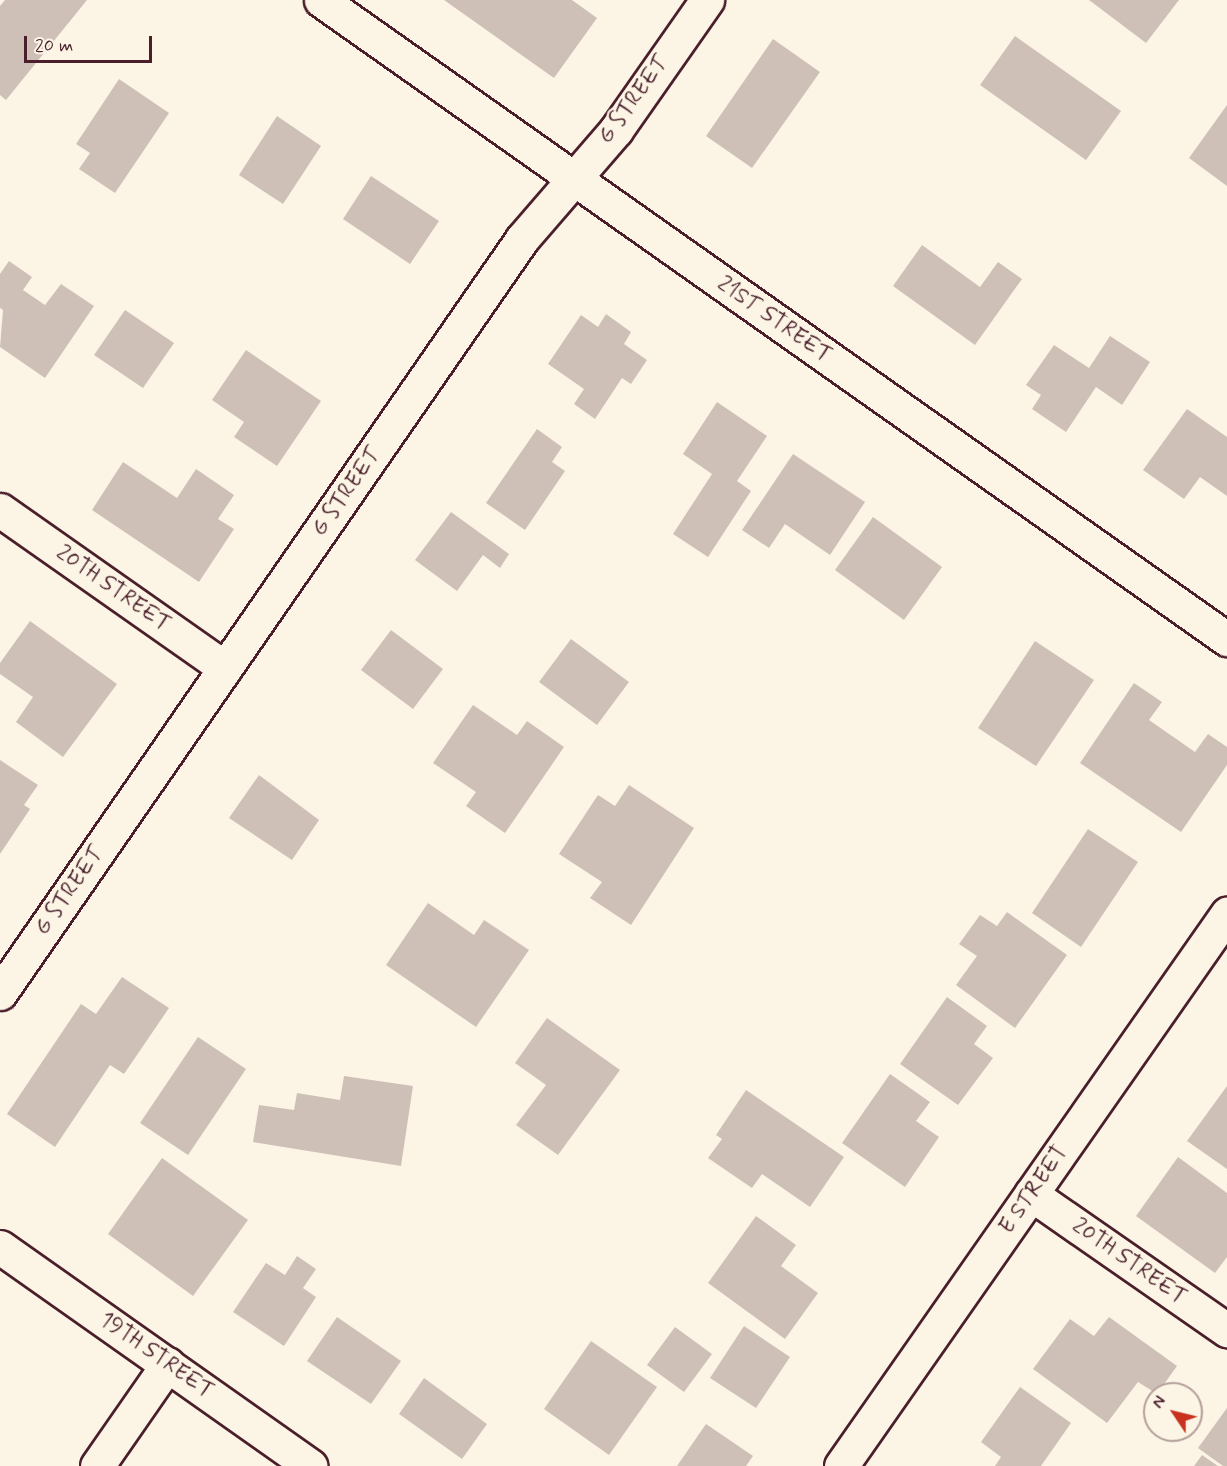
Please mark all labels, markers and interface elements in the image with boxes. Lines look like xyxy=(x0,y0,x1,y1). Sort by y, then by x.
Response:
scale bar xyxy=(27,24,154,62)
text: 20 m xyxy=(35,34,73,58)
street label: G STREET xyxy=(593,50,675,150)
street label: 21ST STREET xyxy=(711,270,837,370)
street label: G STREET xyxy=(307,442,387,542)
street label: 20TH STREET xyxy=(50,539,176,639)
street label: G STREET xyxy=(30,841,110,941)
street label: E STREET xyxy=(994,1141,1074,1239)
street label: 20TH STREET xyxy=(1066,1212,1192,1312)
street label: 19TH STREET xyxy=(93,1306,219,1406)
north arrow xyxy=(1143,1382,1203,1442)
text: N xyxy=(1148,1392,1171,1413)

